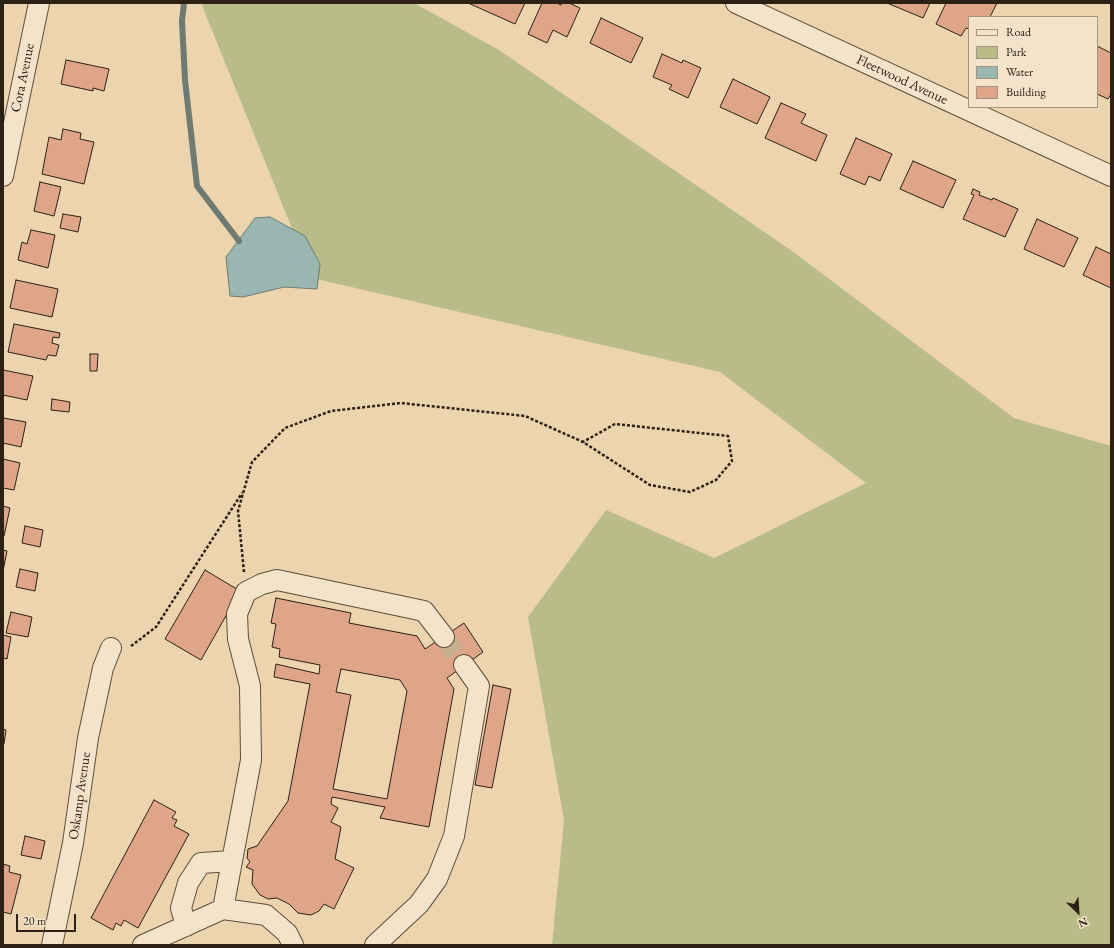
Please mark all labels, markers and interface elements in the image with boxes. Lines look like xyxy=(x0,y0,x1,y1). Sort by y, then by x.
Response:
legend xyxy=(968,16,1098,108)
text: Road xyxy=(1006,24,1031,40)
street label: Cora Avenue xyxy=(7,42,39,114)
text: Park xyxy=(1006,44,1026,60)
street label: Fleetwood Avenue xyxy=(854,51,950,109)
text: Water xyxy=(1006,64,1033,80)
text: Building xyxy=(1006,84,1046,100)
street label: Oskamp Avenue xyxy=(66,751,94,841)
north arrow xyxy=(1058,892,1098,932)
scale bar xyxy=(18,906,78,932)
text: 20 m xyxy=(23,913,46,929)
text: N xyxy=(1076,915,1090,931)

